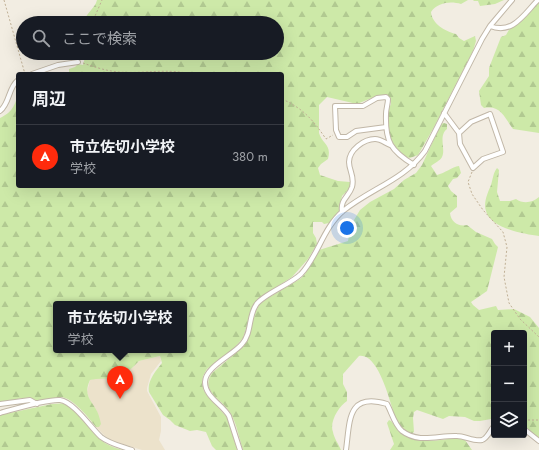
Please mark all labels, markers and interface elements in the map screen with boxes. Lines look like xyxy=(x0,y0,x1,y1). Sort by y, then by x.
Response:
search box xyxy=(16,16,284,60)
icon: search xyxy=(30,27,52,49)
text: ここで検索 xyxy=(62,28,137,50)
text: 周辺 xyxy=(32,87,66,111)
text: 市立佐切小学校 xyxy=(70,136,175,158)
text: A xyxy=(40,147,50,166)
text: 380 m xyxy=(232,147,268,166)
text: 学校 xyxy=(70,159,96,178)
your location xyxy=(337,218,357,238)
popup xyxy=(53,301,187,353)
text: 市立佐切小学校 xyxy=(67,307,173,329)
text: 学校 xyxy=(67,330,94,349)
map controls xyxy=(491,330,527,438)
button: + xyxy=(491,330,527,366)
pin: A xyxy=(107,366,133,399)
button: − xyxy=(491,366,527,402)
button: layers xyxy=(491,402,527,438)

